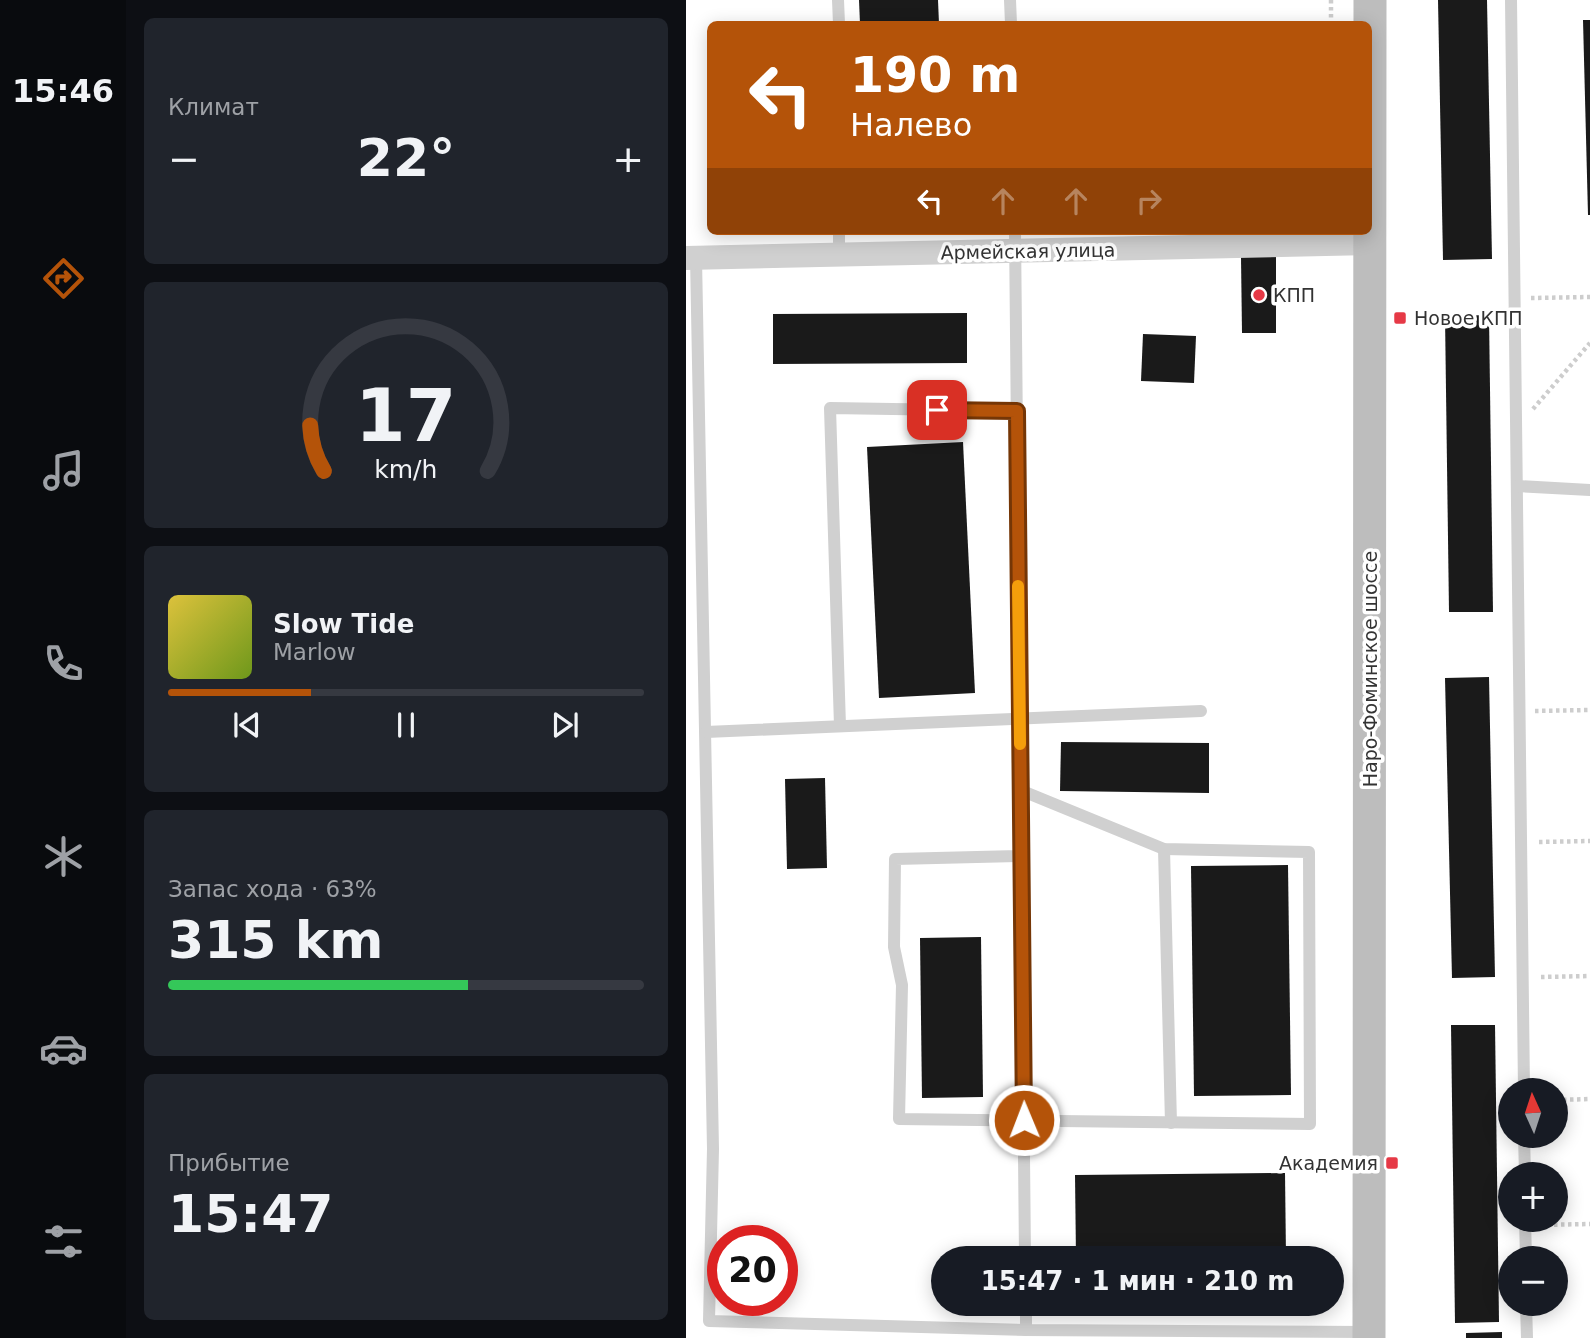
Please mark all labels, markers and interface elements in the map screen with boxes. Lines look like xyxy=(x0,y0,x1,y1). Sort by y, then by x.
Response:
text: 190 m xyxy=(850,47,1020,104)
icon: left xyxy=(735,49,826,140)
text: 15:46 xyxy=(12,72,114,110)
text: Климат xyxy=(168,94,259,120)
text: Налево xyxy=(850,106,972,144)
text: 22° xyxy=(357,128,455,188)
text: − xyxy=(168,137,200,181)
text: + xyxy=(612,137,644,181)
icon: left xyxy=(911,182,949,220)
icon: ahead xyxy=(984,182,1022,220)
icon: ahead xyxy=(1057,182,1095,220)
icon: right xyxy=(1130,182,1168,220)
street label: Армейская улица xyxy=(940,238,1116,264)
icon: directions xyxy=(39,254,88,303)
place label: КПП xyxy=(1273,284,1315,306)
marker: КПП xyxy=(1251,287,1267,303)
place label: Новое КПП xyxy=(1414,307,1523,329)
marker: Новое КПП xyxy=(1392,310,1408,326)
text: 17 xyxy=(355,373,457,458)
pin xyxy=(907,380,967,440)
icon: arrive xyxy=(918,391,956,429)
icon: music xyxy=(39,446,88,495)
text: km/h xyxy=(374,455,438,484)
street label: Наро-Фоминское шоссе xyxy=(1359,551,1381,787)
text: Slow Tide xyxy=(273,609,414,639)
icon: phone xyxy=(39,639,88,688)
text: Marlow xyxy=(273,639,356,665)
icon: previous xyxy=(228,706,266,744)
icon: pause xyxy=(387,706,425,744)
icon: next xyxy=(546,706,584,744)
icon: climate xyxy=(39,832,88,881)
text: Запас хода · 63% xyxy=(168,876,377,902)
text: 315 km xyxy=(168,910,383,970)
icon: car xyxy=(39,1024,88,1073)
north arrow xyxy=(1498,1078,1568,1148)
map controls xyxy=(1498,1078,1568,1316)
position arrow xyxy=(987,1083,1061,1157)
text: Прибытие xyxy=(168,1150,290,1176)
place label: Академия xyxy=(1279,1152,1378,1174)
marker: Академия xyxy=(1384,1155,1400,1171)
button: + xyxy=(1498,1162,1568,1232)
text: 15:47 xyxy=(168,1184,334,1244)
icon: filters xyxy=(39,1217,88,1266)
speed limit sign: 20 xyxy=(707,1225,798,1316)
button: − xyxy=(1498,1246,1568,1316)
text: 15:47 · 1 мин · 210 m xyxy=(981,1266,1294,1296)

